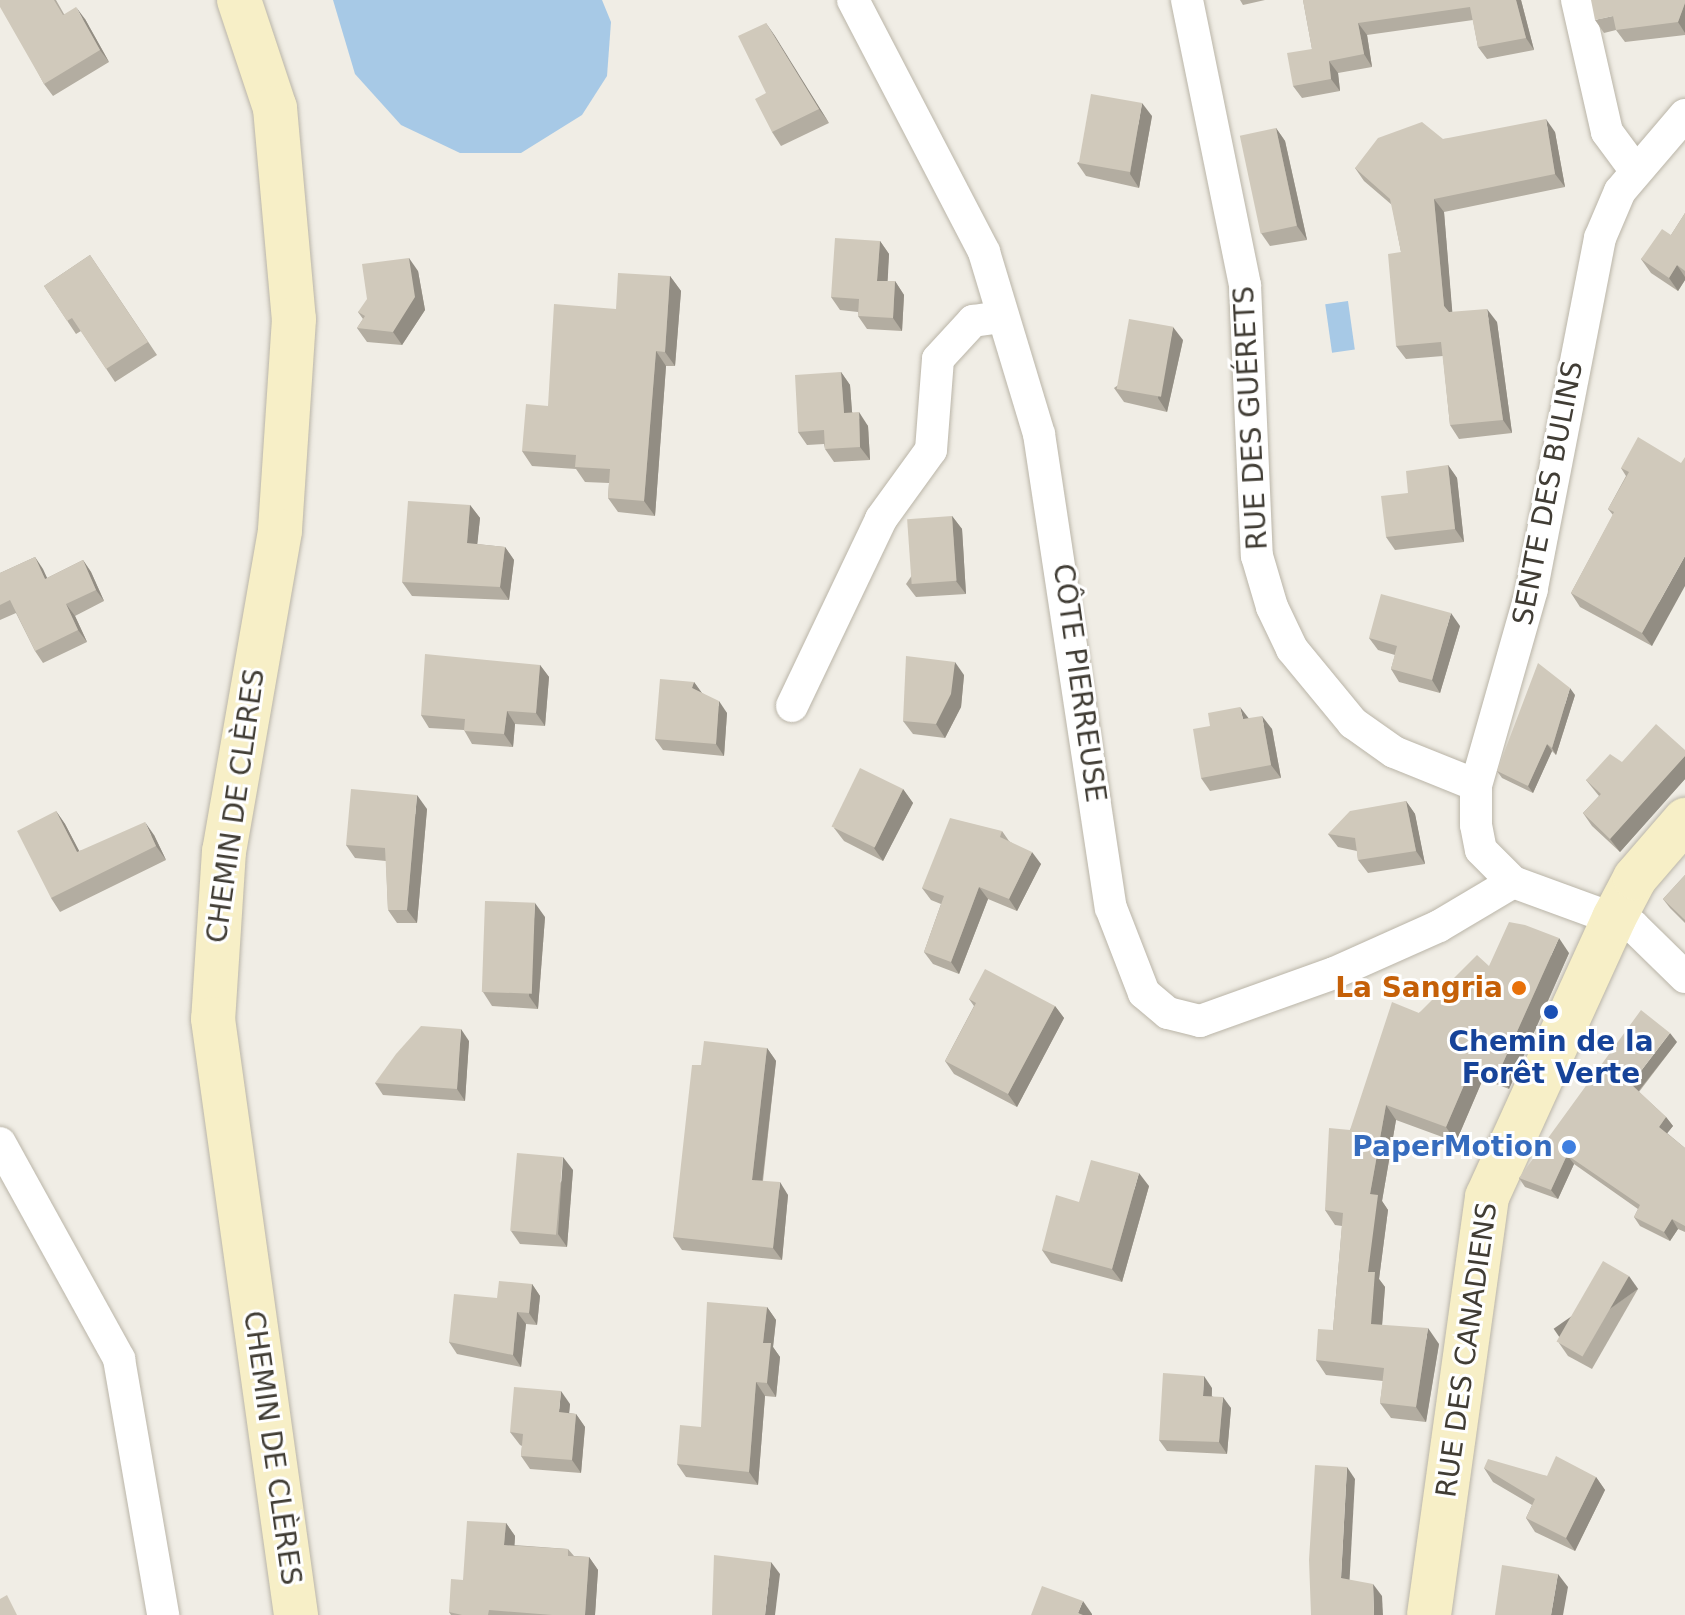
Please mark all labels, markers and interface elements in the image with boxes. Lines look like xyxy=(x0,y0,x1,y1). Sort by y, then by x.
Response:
street label: RUE DES GUÉRETS xyxy=(1227,285,1275,551)
street label: SENTE DES BULINS xyxy=(1506,358,1590,628)
street label: CÔTE PIERREUSE xyxy=(1046,561,1112,805)
street label: CHEMIN DE CLÈRES xyxy=(200,667,272,945)
place label: La Sangria xyxy=(1335,971,1503,1005)
marker: La Sangria xyxy=(1510,979,1528,997)
marker: Chemin de la Forêt Verte xyxy=(1542,1003,1560,1021)
place label: Chemin de la Forêt Verte xyxy=(1448,1025,1654,1091)
place label: PaperMotion xyxy=(1352,1130,1553,1164)
marker: PaperMotion xyxy=(1560,1138,1578,1156)
street label: RUE DES CANADIENS xyxy=(1430,1200,1504,1500)
street label: CHEMIN DE CLÈRES xyxy=(236,1309,308,1587)

